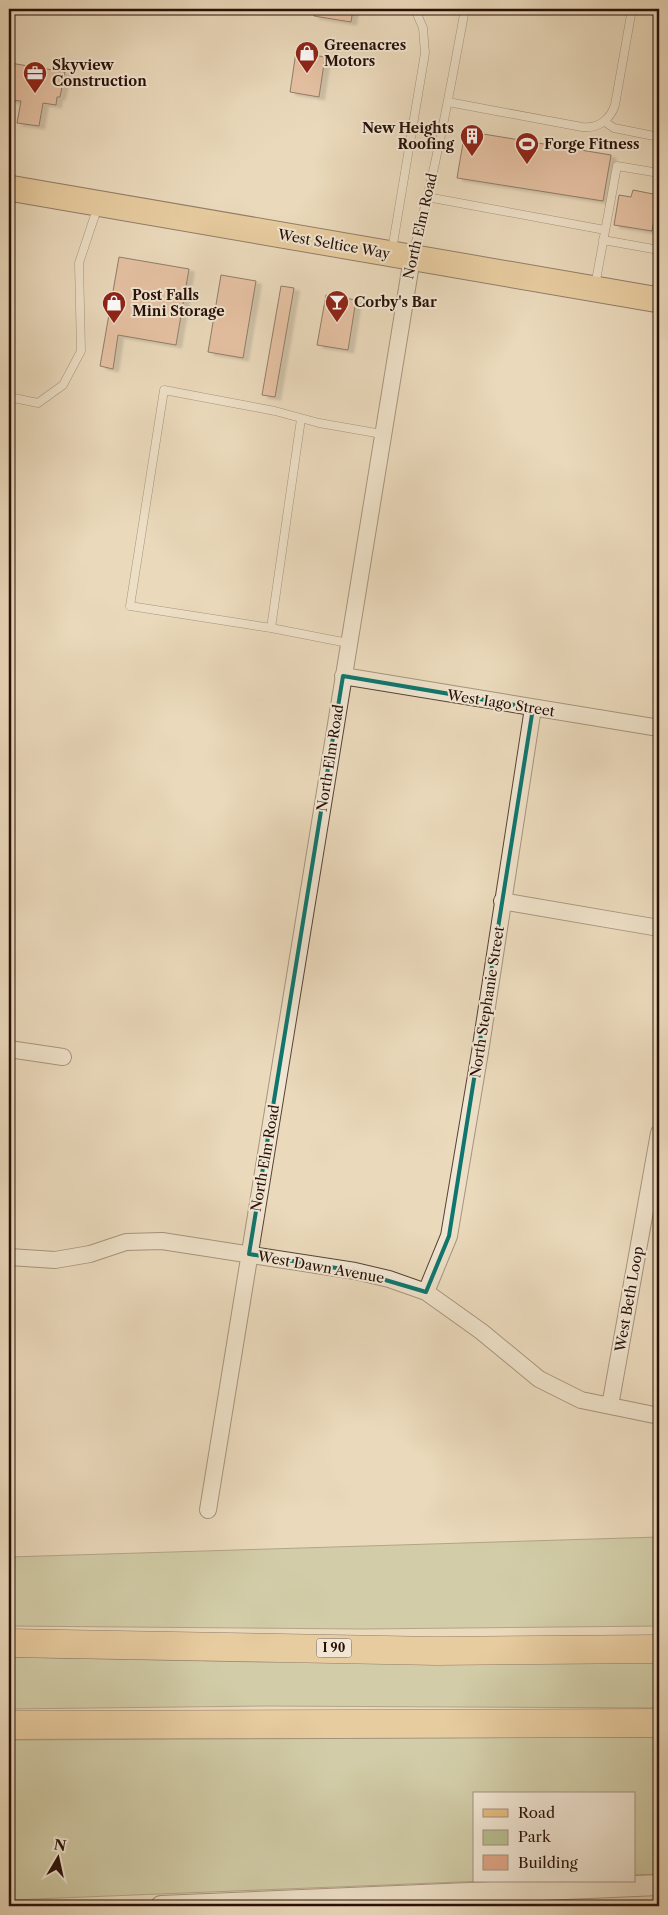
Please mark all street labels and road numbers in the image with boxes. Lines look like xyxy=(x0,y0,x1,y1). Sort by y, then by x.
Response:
street label: North Elm Road xyxy=(399,171,441,281)
street label: West Seltice Way xyxy=(276,225,392,263)
street label: West Iago Street xyxy=(445,685,556,720)
street label: North Elm Road xyxy=(313,703,347,813)
street label: North Stephanie Street xyxy=(466,925,508,1079)
street label: North Elm Road xyxy=(247,1103,283,1213)
street label: West Beth Loop xyxy=(611,1245,647,1354)
street label: West Dawn Avenue xyxy=(255,1247,386,1287)
road number: I 90 xyxy=(316,1639,352,1658)

